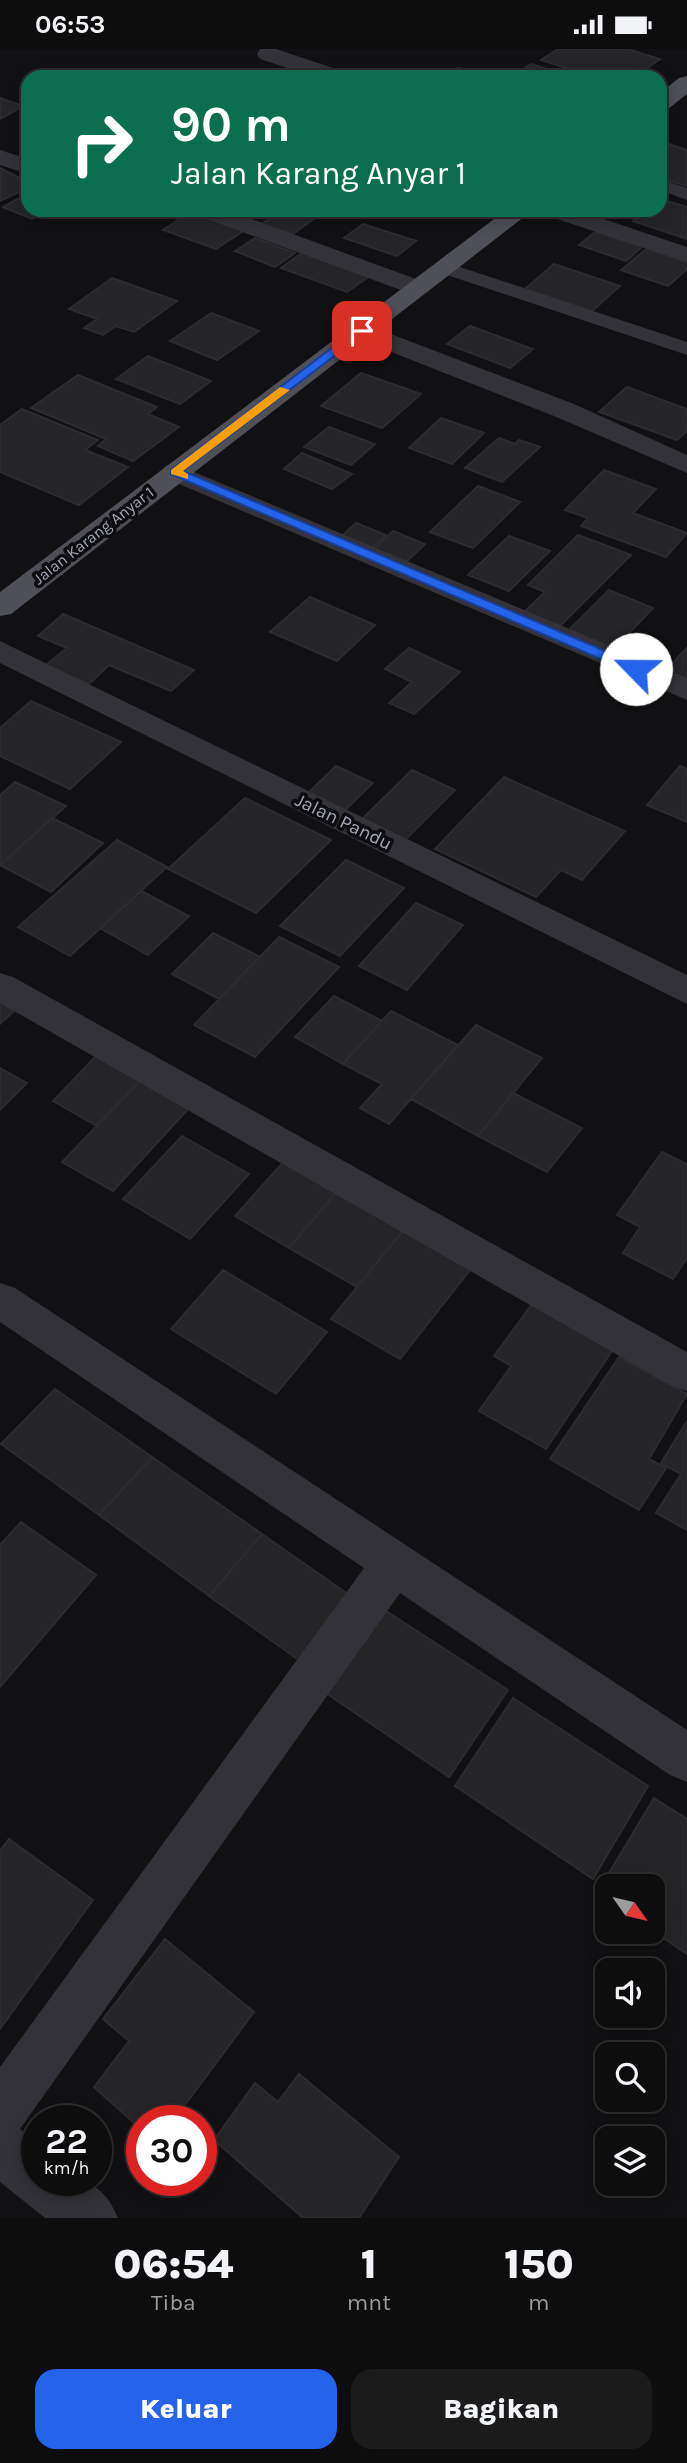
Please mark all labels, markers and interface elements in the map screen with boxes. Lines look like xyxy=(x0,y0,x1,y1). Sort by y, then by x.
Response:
text: 06:53 xyxy=(35,9,106,40)
text: 90 m xyxy=(171,96,291,153)
icon: right xyxy=(56,98,147,189)
text: Jalan Karang Anyar 1 xyxy=(171,155,466,192)
pin xyxy=(332,301,392,361)
icon: arrive xyxy=(343,312,381,350)
street label: Jalan Karang Anyar 1 xyxy=(29,482,157,588)
position arrow xyxy=(599,632,673,706)
street label: Jalan Pandu xyxy=(292,789,396,855)
north arrow xyxy=(595,1874,665,1944)
map controls xyxy=(595,1874,665,2196)
button: sound xyxy=(595,1958,665,2028)
button: search xyxy=(595,2042,665,2112)
speed limit sign: 30 xyxy=(126,2105,217,2196)
text: 22 xyxy=(45,2121,88,2162)
button: layers xyxy=(595,2126,665,2196)
text: km/h xyxy=(44,2157,89,2179)
text: 06:54 xyxy=(113,2239,233,2289)
text: 1 xyxy=(361,2239,377,2289)
text: 150 xyxy=(504,2239,574,2289)
text: Tiba xyxy=(151,2289,196,2316)
text: mnt xyxy=(347,2289,391,2316)
text: m xyxy=(528,2289,550,2316)
button: Keluar xyxy=(35,2369,337,2449)
button: Bagikan xyxy=(351,2369,652,2449)

